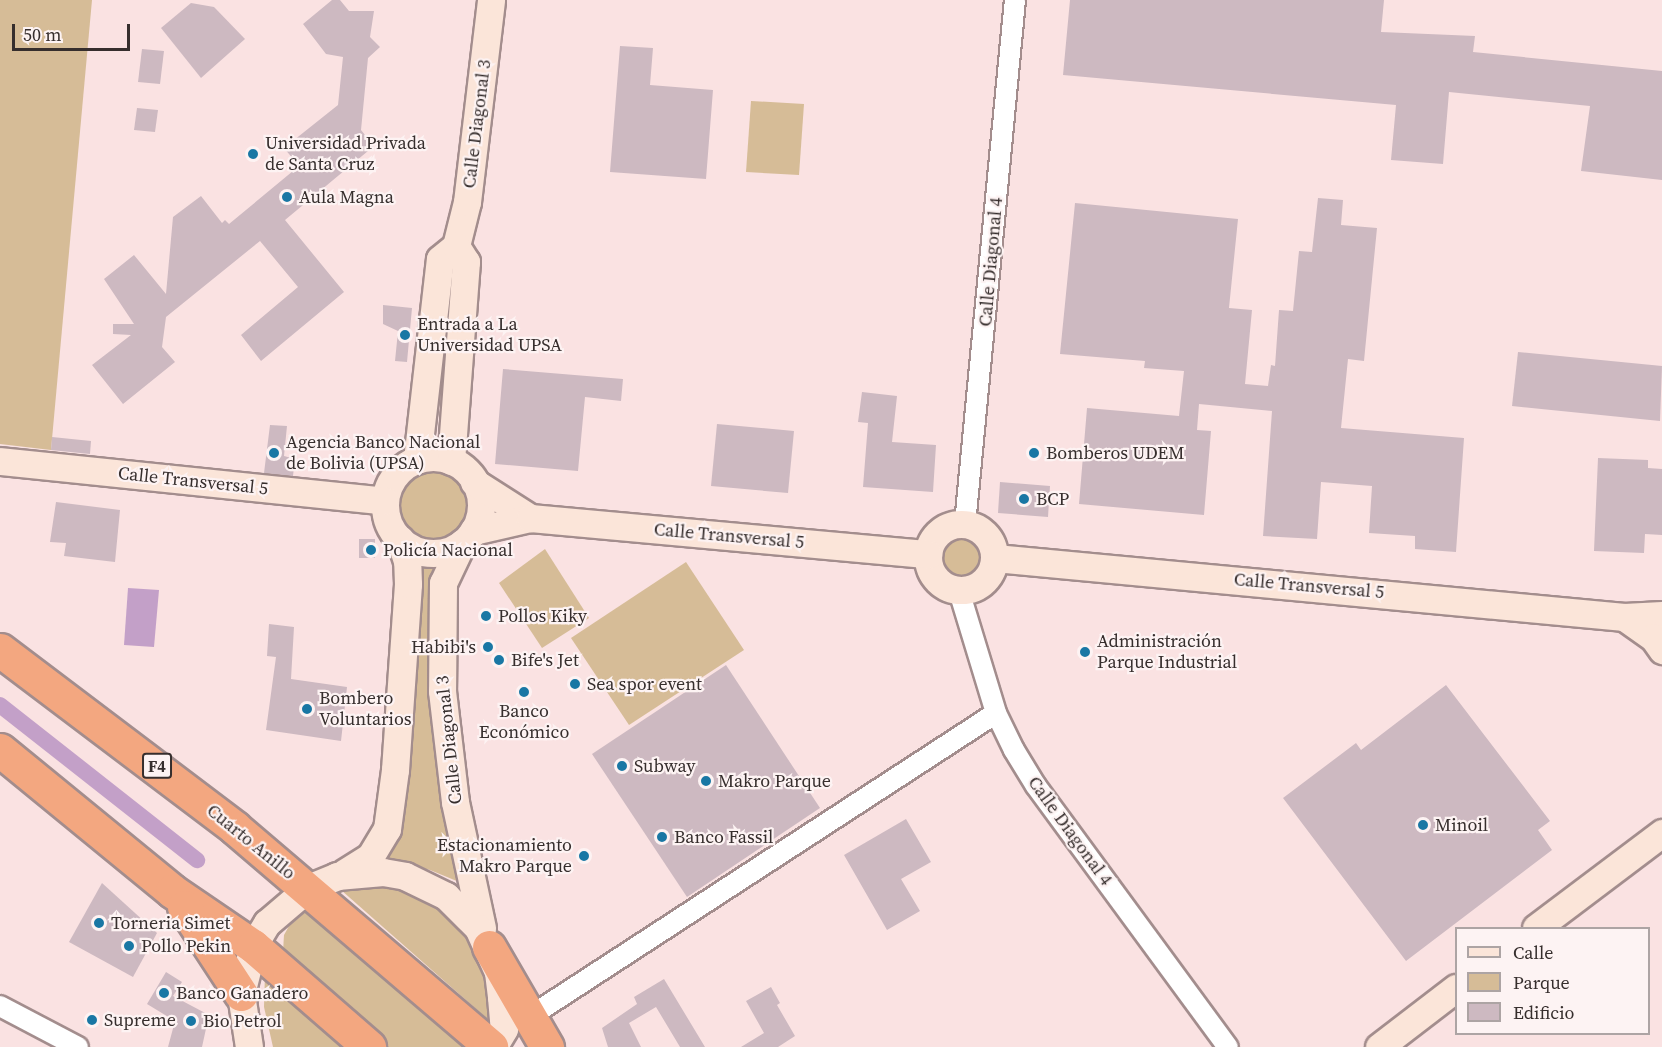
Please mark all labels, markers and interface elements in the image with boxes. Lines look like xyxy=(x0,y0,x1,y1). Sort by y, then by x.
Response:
scale bar xyxy=(15,12,134,50)
text: 50 m xyxy=(23,22,61,47)
street label: Calle Diagonal 3 xyxy=(458,58,496,190)
place label: Universidad Privada de Santa Cruz xyxy=(265,133,426,176)
marker: Universidad Privada de Santa Cruz xyxy=(246,147,260,161)
place label: Aula Magna xyxy=(299,186,394,208)
marker: Aula Magna xyxy=(280,190,294,204)
street label: Calle Diagonal 4 xyxy=(975,197,1007,327)
place label: Entrada a La Universidad UPSA xyxy=(417,314,562,356)
marker: Entrada a La Universidad UPSA xyxy=(398,328,412,342)
place label: Agencia Banco Nacional de Bolivia (UPSA) xyxy=(286,432,480,474)
place label: Bomberos UDEM xyxy=(1046,442,1184,464)
marker: Agencia Banco Nacional de Bolivia (UPSA) xyxy=(267,446,281,460)
marker: Bomberos UDEM xyxy=(1027,446,1041,460)
street label: Calle Transversal 5 xyxy=(117,462,269,500)
place label: BCP xyxy=(1036,488,1069,510)
marker: BCP xyxy=(1017,492,1031,506)
street label: Calle Transversal 5 xyxy=(653,519,805,553)
place label: Policía Nacional xyxy=(383,539,513,561)
marker: Policía Nacional xyxy=(364,543,378,557)
street label: Calle Transversal 5 xyxy=(1233,569,1385,603)
place label: Pollos Kiky xyxy=(498,605,587,627)
marker: Pollos Kiky xyxy=(479,609,493,623)
place label: Administración Parque Industrial xyxy=(1097,631,1237,674)
place label: Habibi's xyxy=(411,636,476,658)
marker: Habibi's xyxy=(481,640,495,654)
marker: Administración Parque Industrial xyxy=(1078,645,1092,659)
place label: Bife's Jet xyxy=(511,649,579,671)
marker: Bife's Jet xyxy=(492,653,506,667)
place label: Sea spor event xyxy=(587,673,702,695)
street label: Calle Diagonal 3 xyxy=(431,675,467,805)
marker: Sea spor event xyxy=(568,677,582,691)
marker: Banco Económico xyxy=(517,685,531,699)
place label: Bombero Voluntarios xyxy=(319,688,412,730)
place label: Banco Económico xyxy=(479,701,569,744)
marker: Bombero Voluntarios xyxy=(300,702,314,716)
road number: F4 xyxy=(142,753,172,779)
place label: Subway xyxy=(634,755,696,777)
marker: Subway xyxy=(615,759,629,773)
place label: Makro Parque xyxy=(718,770,831,792)
street label: Calle Diagonal 4 xyxy=(1023,772,1117,890)
marker: Makro Parque xyxy=(699,774,713,788)
street label: Cuarto Anillo xyxy=(202,800,300,884)
place label: Minoil xyxy=(1435,814,1488,836)
marker: Minoil xyxy=(1416,818,1430,832)
place label: Banco Fassil xyxy=(674,826,773,848)
marker: Banco Fassil xyxy=(655,830,669,844)
place label: Estacionamiento Makro Parque xyxy=(437,835,572,878)
marker: Estacionamiento Makro Parque xyxy=(577,849,591,863)
place label: Torneria Simet xyxy=(111,912,230,934)
marker: Torneria Simet xyxy=(92,916,106,930)
legend xyxy=(1455,927,1650,1035)
place label: Pollo Pekin xyxy=(141,935,231,957)
marker: Pollo Pekin xyxy=(122,939,136,953)
text: Calle xyxy=(1513,940,1553,965)
text: Parque xyxy=(1513,970,1570,995)
place label: Banco Ganadero xyxy=(176,982,308,1004)
marker: Banco Ganadero xyxy=(157,986,171,1000)
text: Edificio xyxy=(1513,1000,1574,1025)
place label: Supreme xyxy=(104,1009,176,1031)
place label: Bio Petrol xyxy=(203,1010,282,1032)
marker: Supreme xyxy=(85,1013,99,1027)
marker: Bio Petrol xyxy=(184,1014,198,1028)

